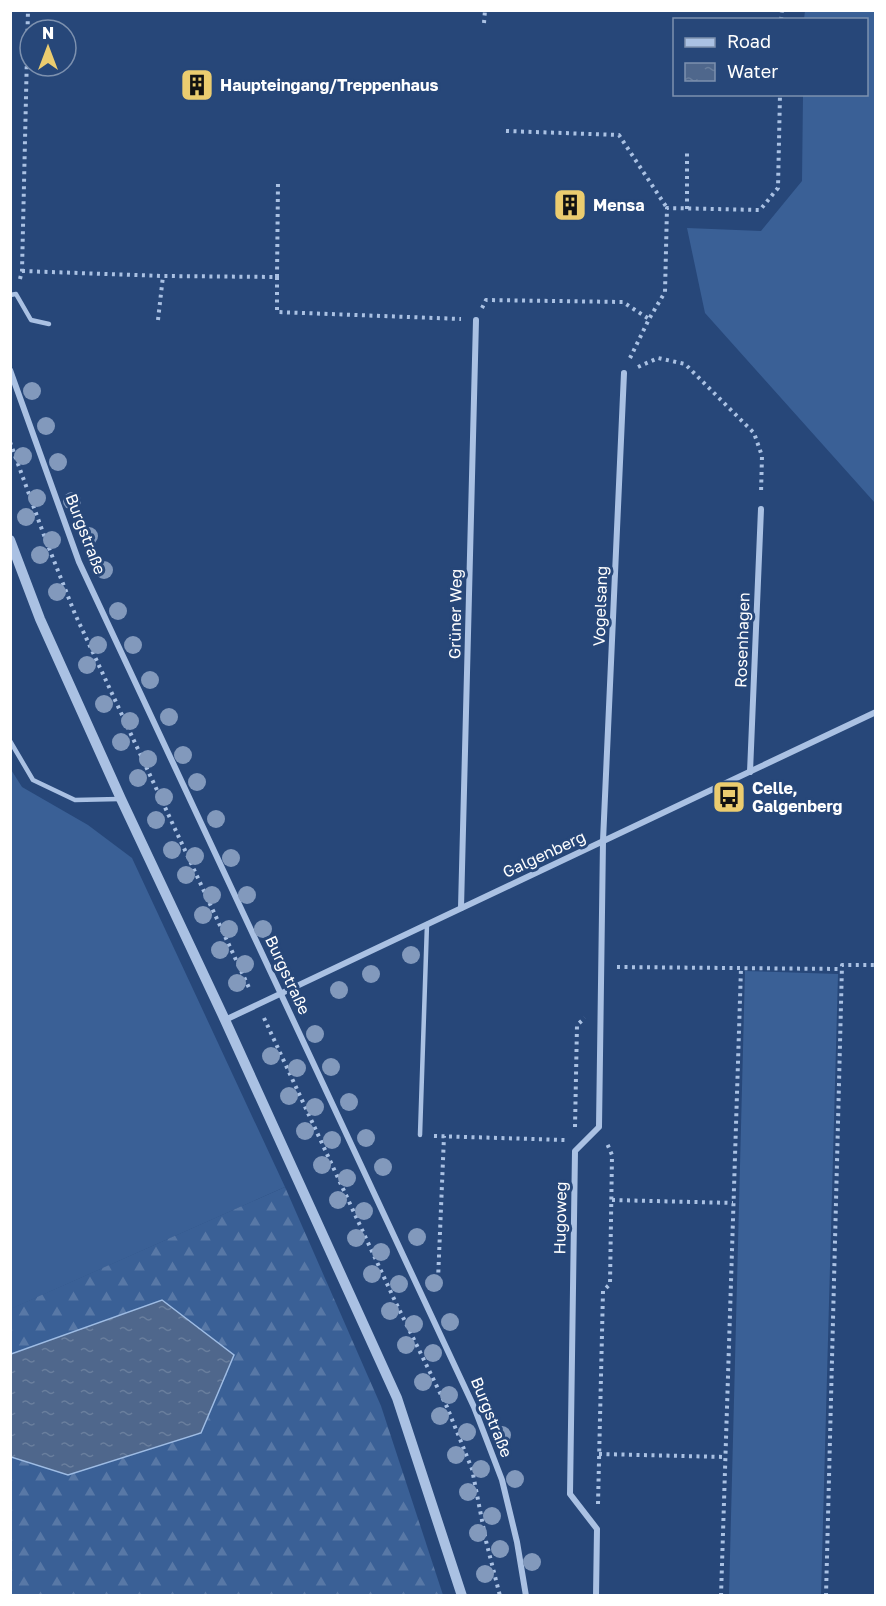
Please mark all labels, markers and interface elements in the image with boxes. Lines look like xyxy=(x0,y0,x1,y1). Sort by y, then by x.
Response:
north arrow xyxy=(18,18,78,78)
legend xyxy=(673,18,868,96)
text: N xyxy=(42,23,54,43)
text: Road xyxy=(727,30,771,52)
text: Water xyxy=(727,60,778,82)
building icon: Haupteingang/Treppenhaus xyxy=(179,67,215,103)
place label: Haupteingang/Treppenhaus xyxy=(220,75,438,95)
building icon: Mensa xyxy=(552,187,588,223)
place label: Mensa xyxy=(593,195,645,215)
street label: Burgstraße xyxy=(61,491,111,577)
street label: Vogelsang xyxy=(589,565,611,647)
street label: Grüner Weg xyxy=(444,569,466,659)
street label: Rosenhagen xyxy=(730,592,754,688)
place label: Celle, Galgenberg xyxy=(752,778,843,816)
bus stop icon: Celle, Galgenberg xyxy=(711,779,747,815)
street label: Galgenberg xyxy=(499,826,589,882)
street label: Burgstraße xyxy=(261,932,315,1018)
street label: Hugoweg xyxy=(549,1181,571,1255)
street label: Burgstraße xyxy=(467,1374,517,1460)

